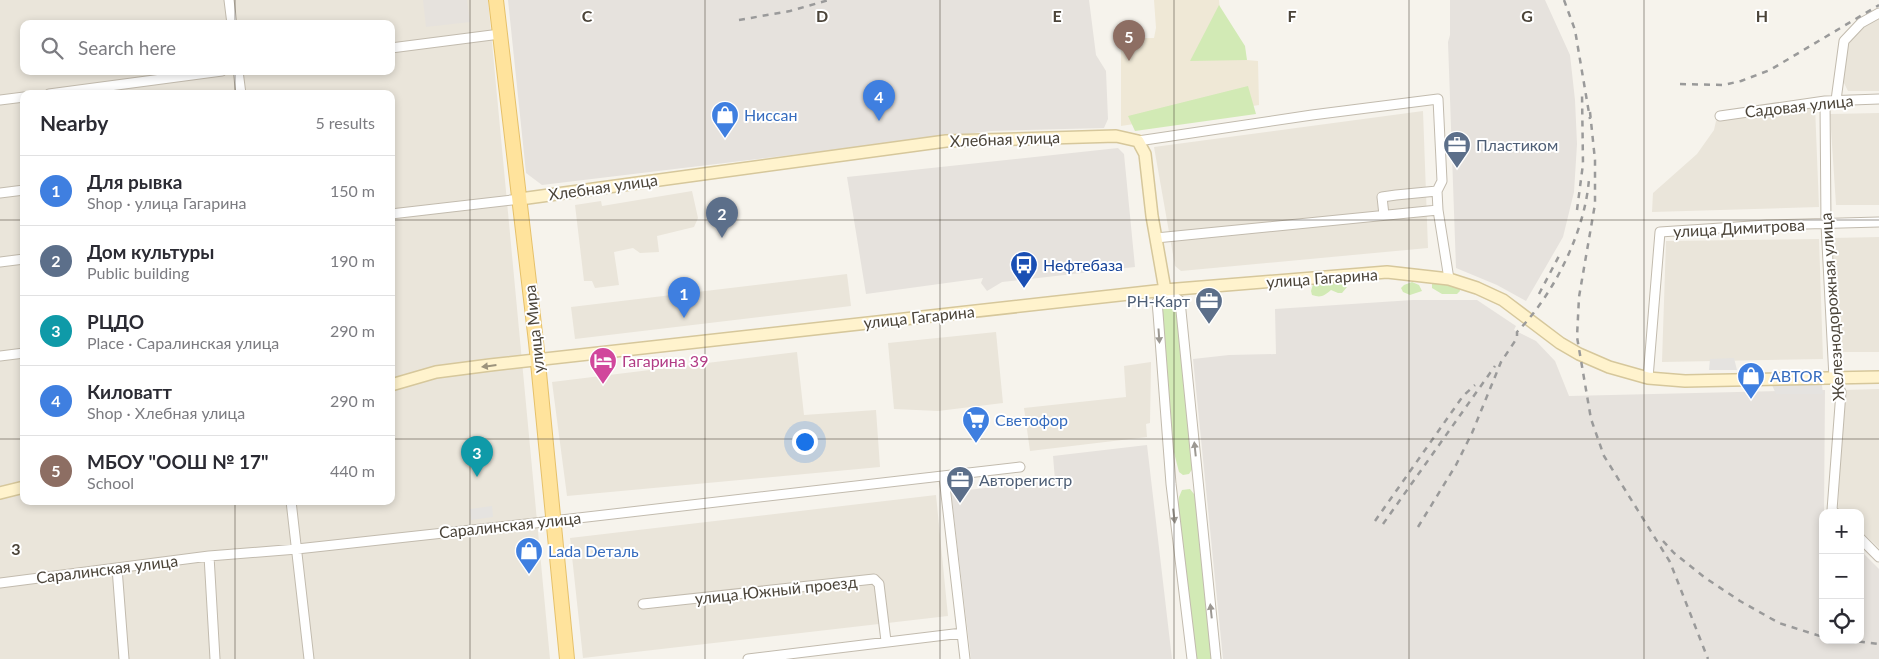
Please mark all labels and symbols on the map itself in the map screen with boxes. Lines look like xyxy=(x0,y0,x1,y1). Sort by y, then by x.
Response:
text: C xyxy=(582,6,593,25)
text: D xyxy=(816,6,828,25)
text: E xyxy=(1052,6,1062,25)
text: F xyxy=(1287,6,1297,25)
text: G xyxy=(1521,6,1533,25)
text: H xyxy=(1756,6,1768,25)
pin: 5 xyxy=(1113,20,1145,61)
pin: 4 xyxy=(863,80,895,121)
street label: Садовая улица xyxy=(1744,90,1854,121)
shop icon: Ниссан xyxy=(710,100,740,139)
place label: Ниссан xyxy=(744,105,797,124)
street label: Хлебная улица xyxy=(950,127,1060,150)
office icon: Пластиком xyxy=(1442,130,1472,169)
place label: Пластиком xyxy=(1476,135,1558,154)
street label: Хлебная улица xyxy=(547,169,659,204)
pin: 2 xyxy=(706,197,738,238)
street label: Железнодорожная улица xyxy=(1815,212,1848,402)
street label: улица Димитрова xyxy=(1673,215,1805,240)
bus stop icon: Нефтебаза xyxy=(1009,250,1039,289)
place label: Нефтебаза xyxy=(1043,255,1123,274)
street label: улица Гагарина xyxy=(1266,264,1378,291)
pin: 1 xyxy=(668,277,700,318)
street label: улица Мира xyxy=(519,284,548,374)
office icon: РН-Карт xyxy=(1194,286,1224,325)
place label: РН-Карт xyxy=(1127,291,1190,310)
street label: улица Гагарина xyxy=(862,301,975,332)
one-way arrow xyxy=(1156,329,1164,345)
hotel icon: Гагарина 39 xyxy=(588,346,618,385)
place label: Гагарина 39 xyxy=(622,351,708,370)
shop icon: АВТОR xyxy=(1736,361,1766,400)
one-way arrow xyxy=(481,362,497,370)
place label: АВТОR xyxy=(1770,366,1823,385)
supermarket icon: Светофор xyxy=(961,405,991,444)
place label: Светофор xyxy=(995,410,1068,429)
your location xyxy=(792,429,818,455)
pin: 3 xyxy=(461,436,493,477)
one-way arrow xyxy=(1191,441,1199,457)
office icon: Авторегистр xyxy=(945,465,975,504)
place label: Авторегистр xyxy=(979,470,1072,489)
street label: Саралинская улица xyxy=(438,508,582,541)
one-way arrow xyxy=(1171,508,1179,524)
shop icon: Lada Dеталь xyxy=(514,536,544,575)
text: 3 xyxy=(11,539,21,558)
place label: Lada Dеталь xyxy=(548,541,639,560)
street label: Саралинская улица xyxy=(35,550,179,587)
street label: улица Южный проезд xyxy=(694,572,858,607)
one-way arrow xyxy=(1207,602,1215,618)

